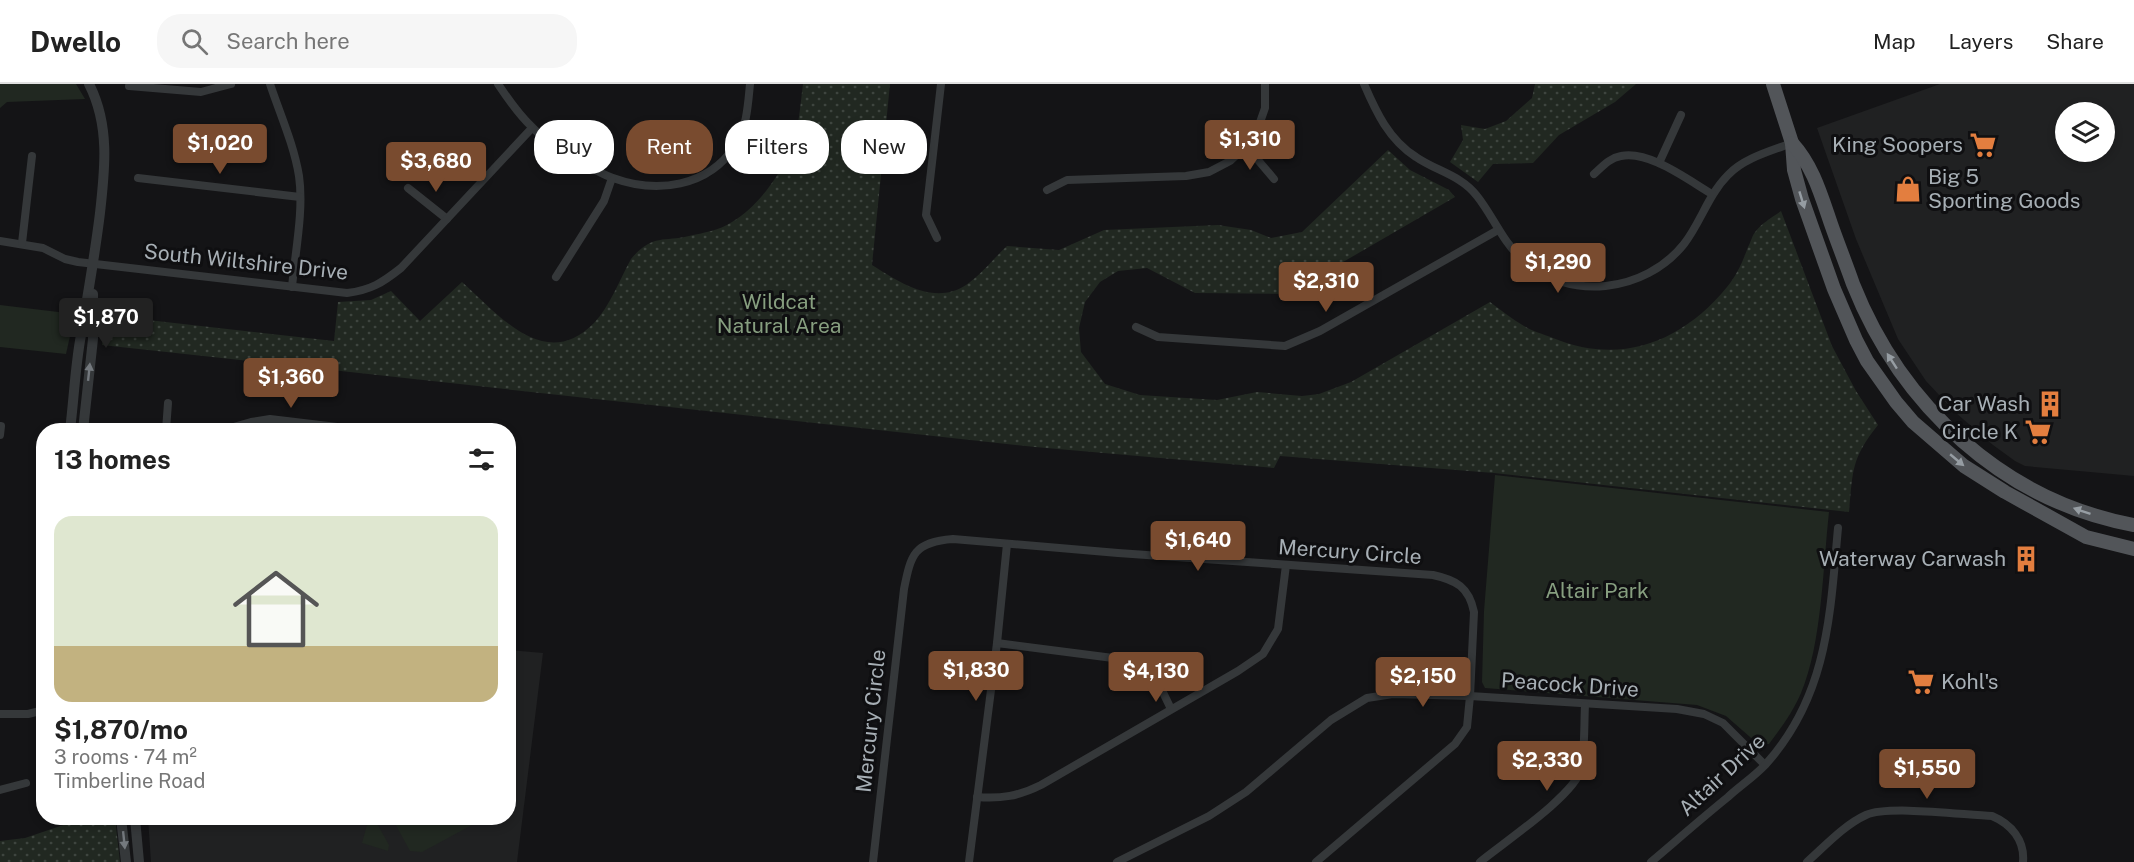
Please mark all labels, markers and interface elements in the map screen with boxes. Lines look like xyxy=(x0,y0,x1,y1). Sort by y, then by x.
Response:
search box xyxy=(157,14,577,68)
text: Dwello xyxy=(30,25,121,58)
icon: search xyxy=(178,25,211,58)
text: Search here xyxy=(226,28,350,54)
text: Map xyxy=(1873,29,1916,54)
text: Layers xyxy=(1949,29,2013,54)
text: Share xyxy=(2046,29,2104,54)
map controls xyxy=(2055,102,2115,162)
button: layers xyxy=(2055,102,2115,162)
chip: Buy xyxy=(534,120,614,174)
chip: Rent xyxy=(626,120,713,174)
chip: Filters xyxy=(725,120,829,174)
chip: New xyxy=(841,120,927,174)
pin: $1,310 xyxy=(1201,120,1299,171)
pin: $1,020 xyxy=(171,124,269,175)
text: $1,310 xyxy=(1219,127,1281,151)
supermarket icon: King Soopers xyxy=(1968,130,1998,160)
text: $1,020 xyxy=(187,131,253,155)
place label: King Soopers xyxy=(1832,132,1963,157)
pin: $3,680 xyxy=(387,142,485,193)
text: $3,680 xyxy=(400,149,472,173)
place label: Big 5 Sporting Goods xyxy=(1928,164,2080,213)
shop icon: Big 5 Sporting Goods xyxy=(1893,174,1923,204)
one-way arrow xyxy=(1798,191,1807,209)
street label: South Wiltshire Drive xyxy=(143,238,349,285)
pin: $1,290 xyxy=(1509,243,1607,294)
text: $1,290 xyxy=(1525,250,1591,274)
pin: $2,310 xyxy=(1277,262,1375,313)
text: $2,310 xyxy=(1293,269,1359,293)
park label: Wildcat Natural Area xyxy=(717,289,841,338)
pin: $1,870 xyxy=(57,298,155,349)
text: $1,870 xyxy=(73,305,139,329)
one-way arrow xyxy=(1886,354,1898,370)
pin: $1,360 xyxy=(242,358,340,409)
one-way arrow xyxy=(84,363,94,382)
text: $1,360 xyxy=(258,365,325,389)
building icon: Car Wash xyxy=(2035,389,2065,419)
place label: Car Wash xyxy=(1938,391,2030,416)
supermarket icon: Circle K xyxy=(2023,417,2053,447)
place label: Circle K xyxy=(1942,419,2018,444)
icon: filters xyxy=(465,443,498,476)
text: 13 homes xyxy=(54,444,171,475)
one-way arrow xyxy=(1949,453,1964,466)
one-way arrow xyxy=(2073,506,2091,516)
pin: $1,640 xyxy=(1149,521,1247,572)
text: $1,640 xyxy=(1165,528,1231,552)
street label: Mercury Circle xyxy=(1277,534,1423,569)
building icon: Waterway Carwash xyxy=(2011,544,2041,574)
place label: Waterway Carwash xyxy=(1819,546,2006,571)
icon: home xyxy=(222,555,330,663)
park label: Altair Park xyxy=(1545,578,1649,603)
street label: Mercury Circle xyxy=(851,648,890,794)
pin: $1,830 xyxy=(927,651,1025,702)
pin: $4,130 xyxy=(1107,652,1205,703)
pin: $2,150 xyxy=(1374,657,1472,708)
text: $1,830 xyxy=(942,658,1010,682)
text: $4,130 xyxy=(1123,659,1189,683)
text: $2,150 xyxy=(1390,664,1456,688)
street label: Peacock Drive xyxy=(1500,667,1640,702)
supermarket icon: Kohl's xyxy=(1906,667,1936,697)
place label: Kohl's xyxy=(1941,669,1998,694)
text: $1,870/mo xyxy=(54,714,188,745)
street label: Altair Drive xyxy=(1673,728,1770,821)
pin: $2,330 xyxy=(1498,741,1596,792)
text: 3 rooms · 74 m² xyxy=(54,745,197,769)
text: $2,330 xyxy=(1511,748,1583,772)
pin: $1,550 xyxy=(1878,749,1976,800)
text: $1,550 xyxy=(1893,756,1961,780)
text: Timberline Road xyxy=(54,769,205,793)
one-way arrow xyxy=(119,830,129,849)

